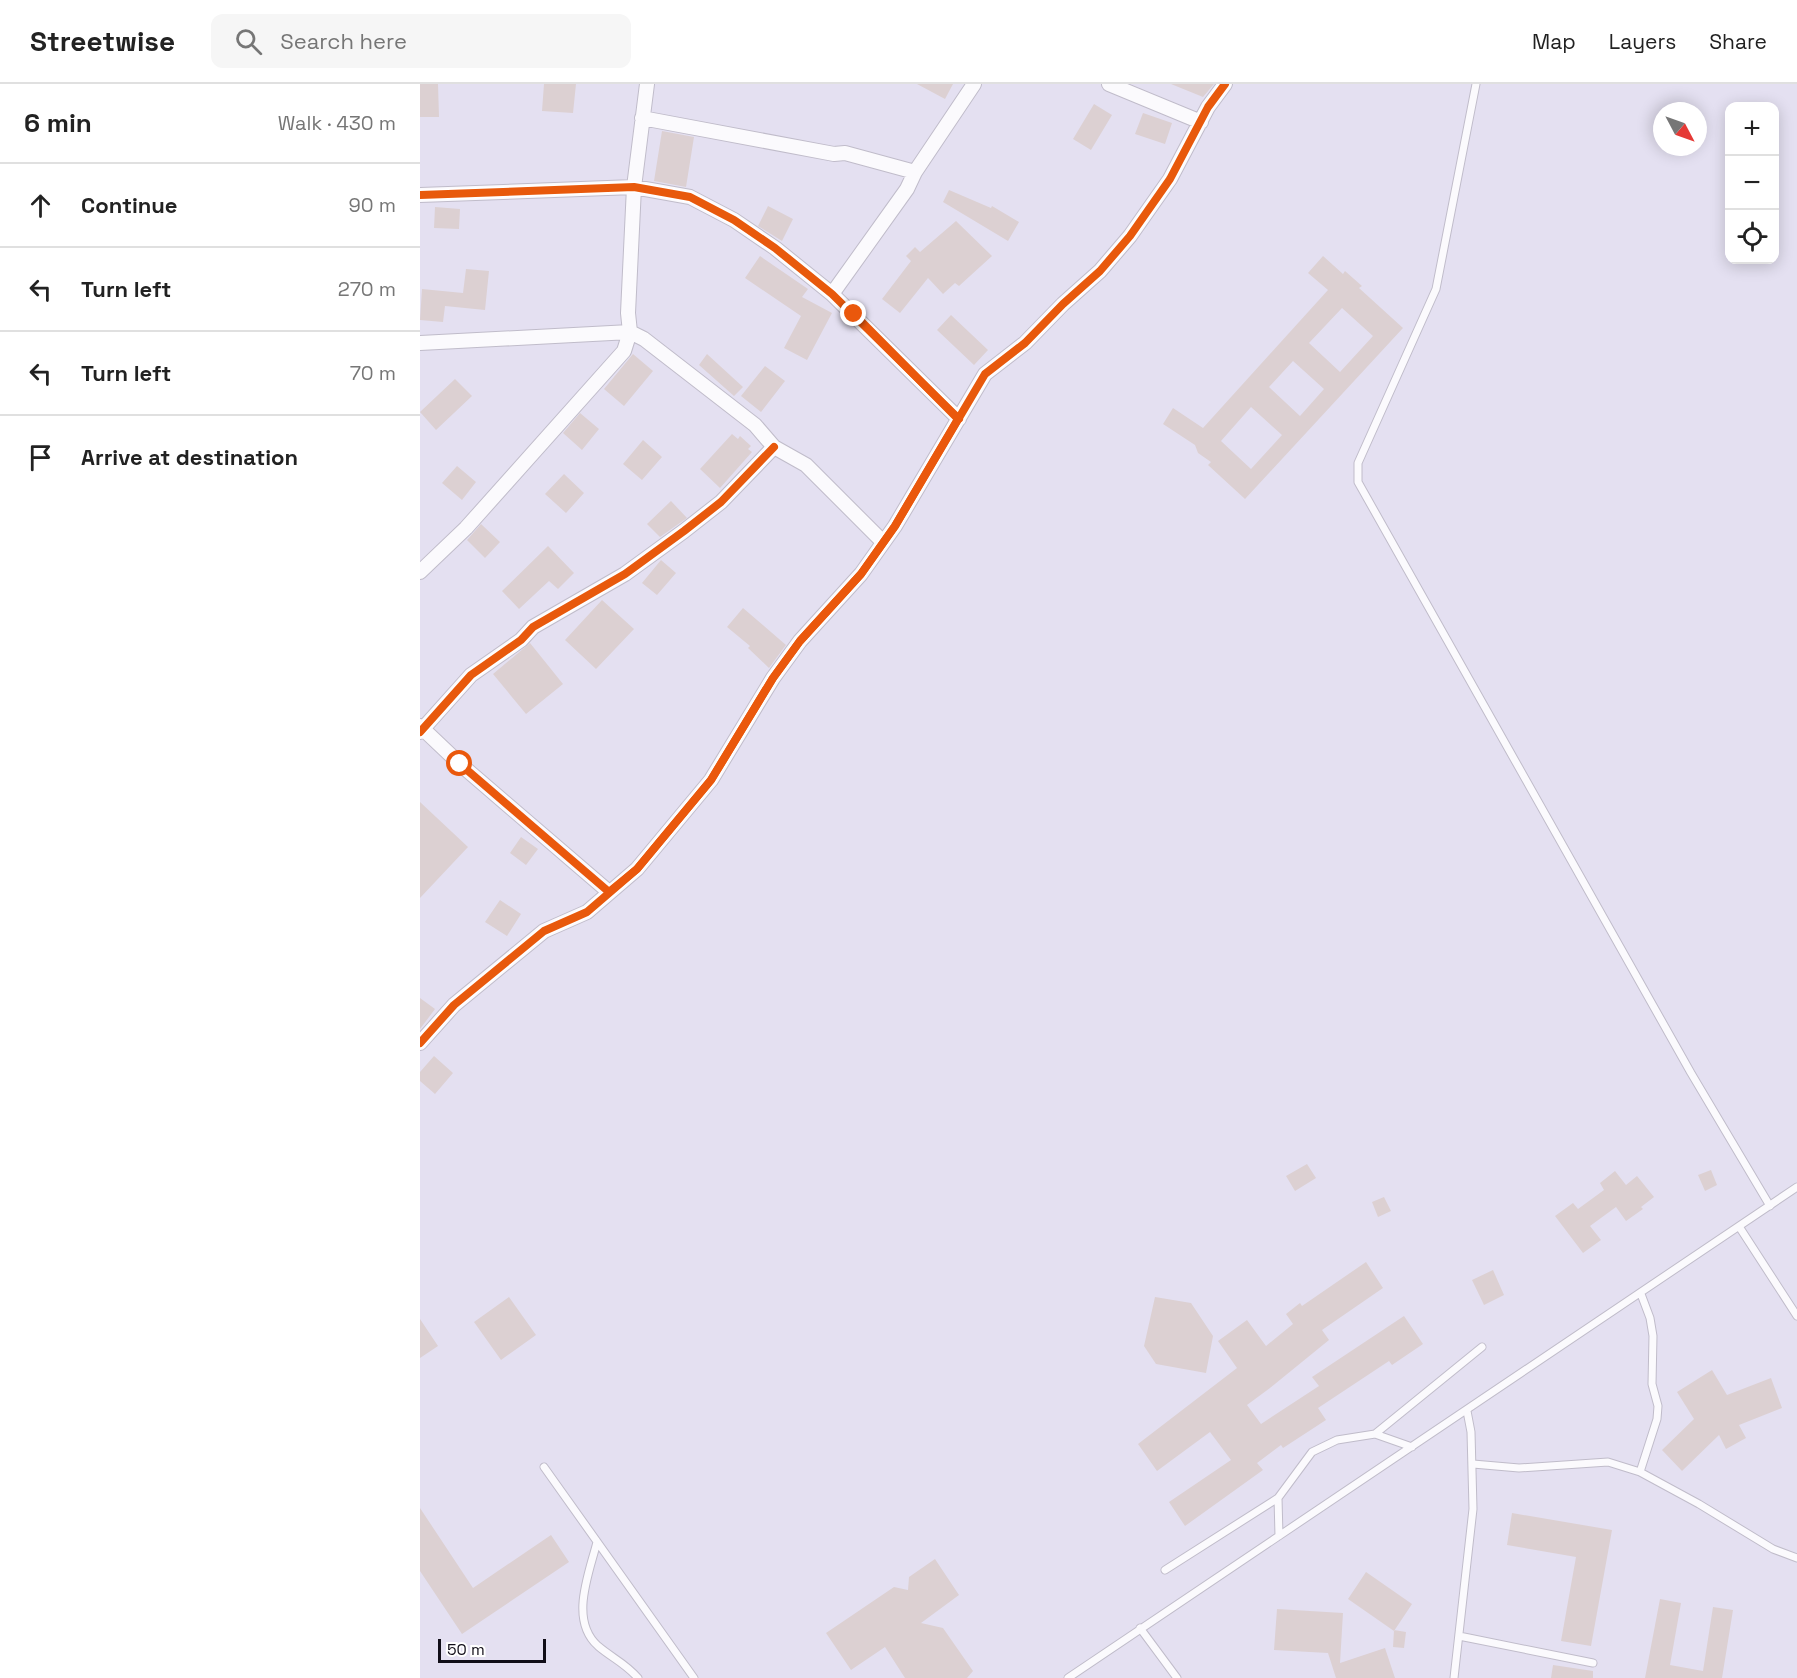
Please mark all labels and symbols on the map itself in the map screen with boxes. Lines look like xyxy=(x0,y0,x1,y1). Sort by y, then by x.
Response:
north arrow xyxy=(1653,102,1707,156)
route end xyxy=(840,300,866,326)
route start xyxy=(446,750,472,776)
scale bar xyxy=(438,1636,546,1664)

